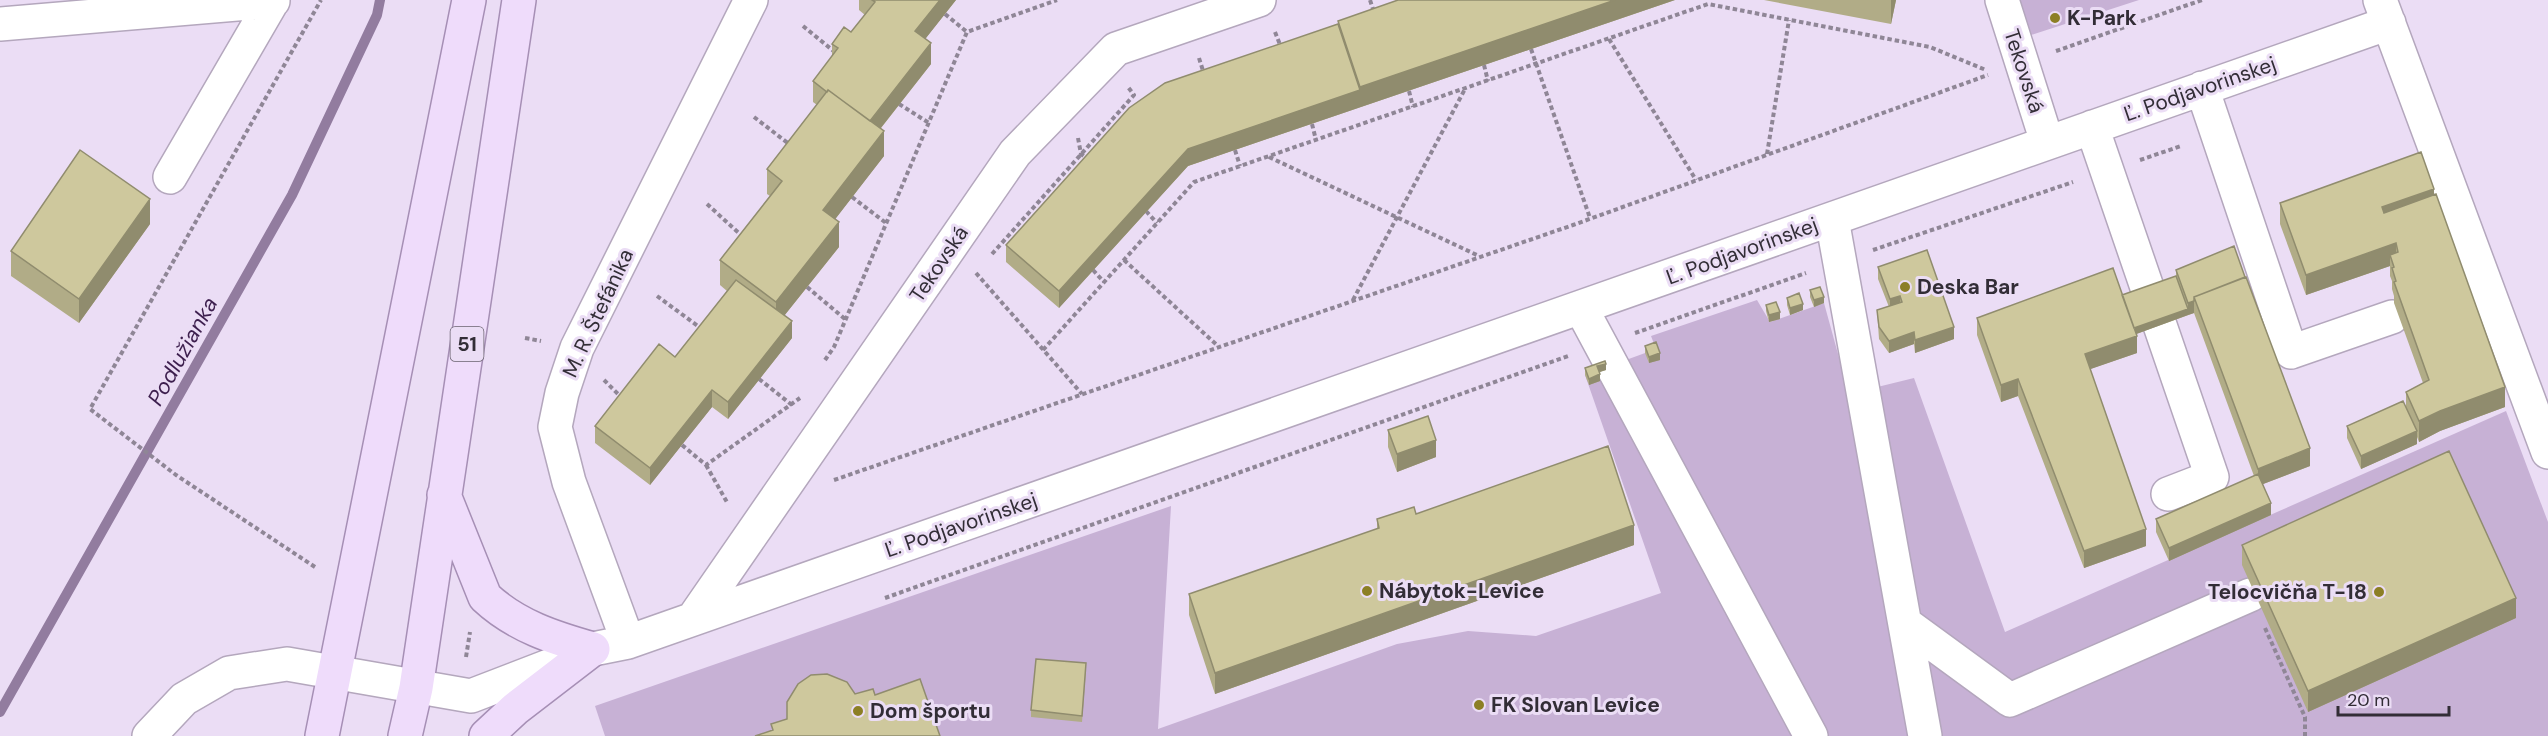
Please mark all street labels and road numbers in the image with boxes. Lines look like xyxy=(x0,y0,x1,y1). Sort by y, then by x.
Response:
street label: Tekovská xyxy=(1997,26,2051,116)
street label: Ľ. Podjavorinskej xyxy=(2120,50,2280,128)
street label: Ľ. Podjavorinskej xyxy=(1662,211,1822,291)
street label: Tekovská xyxy=(903,220,975,308)
street label: M. R. Štefánika xyxy=(556,244,640,382)
road number: 51 xyxy=(450,327,484,361)
street label: Ľ. Podjavorinskej xyxy=(881,486,1041,564)

